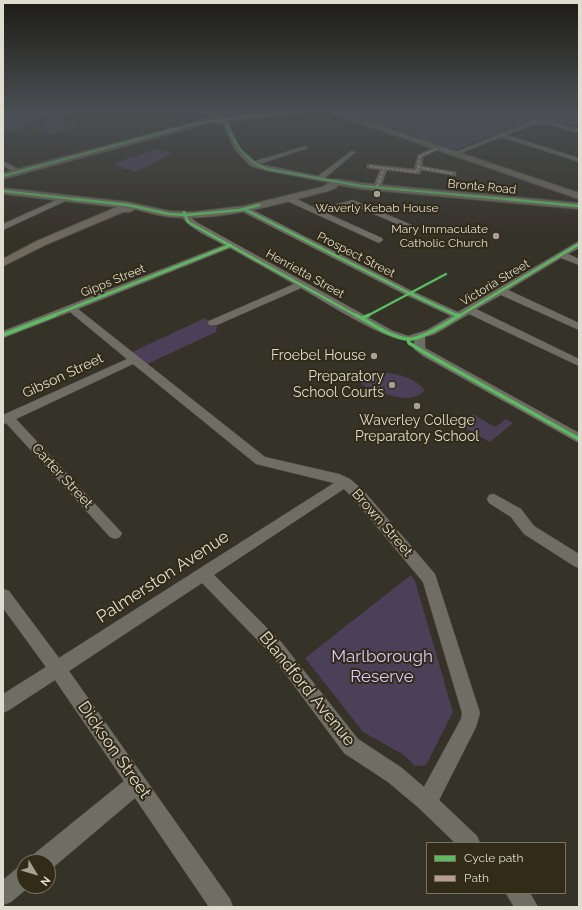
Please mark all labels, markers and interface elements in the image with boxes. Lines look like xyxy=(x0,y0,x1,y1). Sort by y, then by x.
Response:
street label: Bronte Road xyxy=(447,177,517,197)
marker: Waverly Kebab House xyxy=(372,189,382,199)
place label: Waverly Kebab House xyxy=(316,201,438,215)
place label: Mary Immaculate Catholic Church xyxy=(391,222,488,250)
street label: Prospect Street xyxy=(315,229,397,281)
marker: Mary Immaculate Catholic Church xyxy=(491,231,501,241)
street label: Henrietta Street xyxy=(263,246,347,302)
street label: Victoria Street xyxy=(458,257,532,309)
street label: Gipps Street xyxy=(79,262,147,300)
place label: Froebel House xyxy=(271,348,366,364)
street label: Gibson Street xyxy=(20,350,106,402)
marker: Froebel House xyxy=(369,351,379,361)
place label: Preparatory School Courts xyxy=(293,369,384,402)
marker: Preparatory School Courts xyxy=(387,380,397,390)
marker: Waverley College Preparatory School xyxy=(412,401,422,411)
place label: Waverley College Preparatory School xyxy=(355,413,479,446)
street label: Carter Street xyxy=(28,440,96,512)
street label: Brown Street xyxy=(348,486,416,560)
street label: Palmerston Avenue xyxy=(93,527,233,627)
street label: Blandford Avenue xyxy=(255,628,359,750)
park label: Marlborough Reserve xyxy=(331,647,433,687)
street label: Dickson Street xyxy=(73,697,155,803)
legend xyxy=(426,842,566,894)
text: Cycle path xyxy=(464,851,523,865)
north arrow xyxy=(16,854,56,894)
text: Path xyxy=(464,871,489,885)
text: N xyxy=(37,874,53,888)

